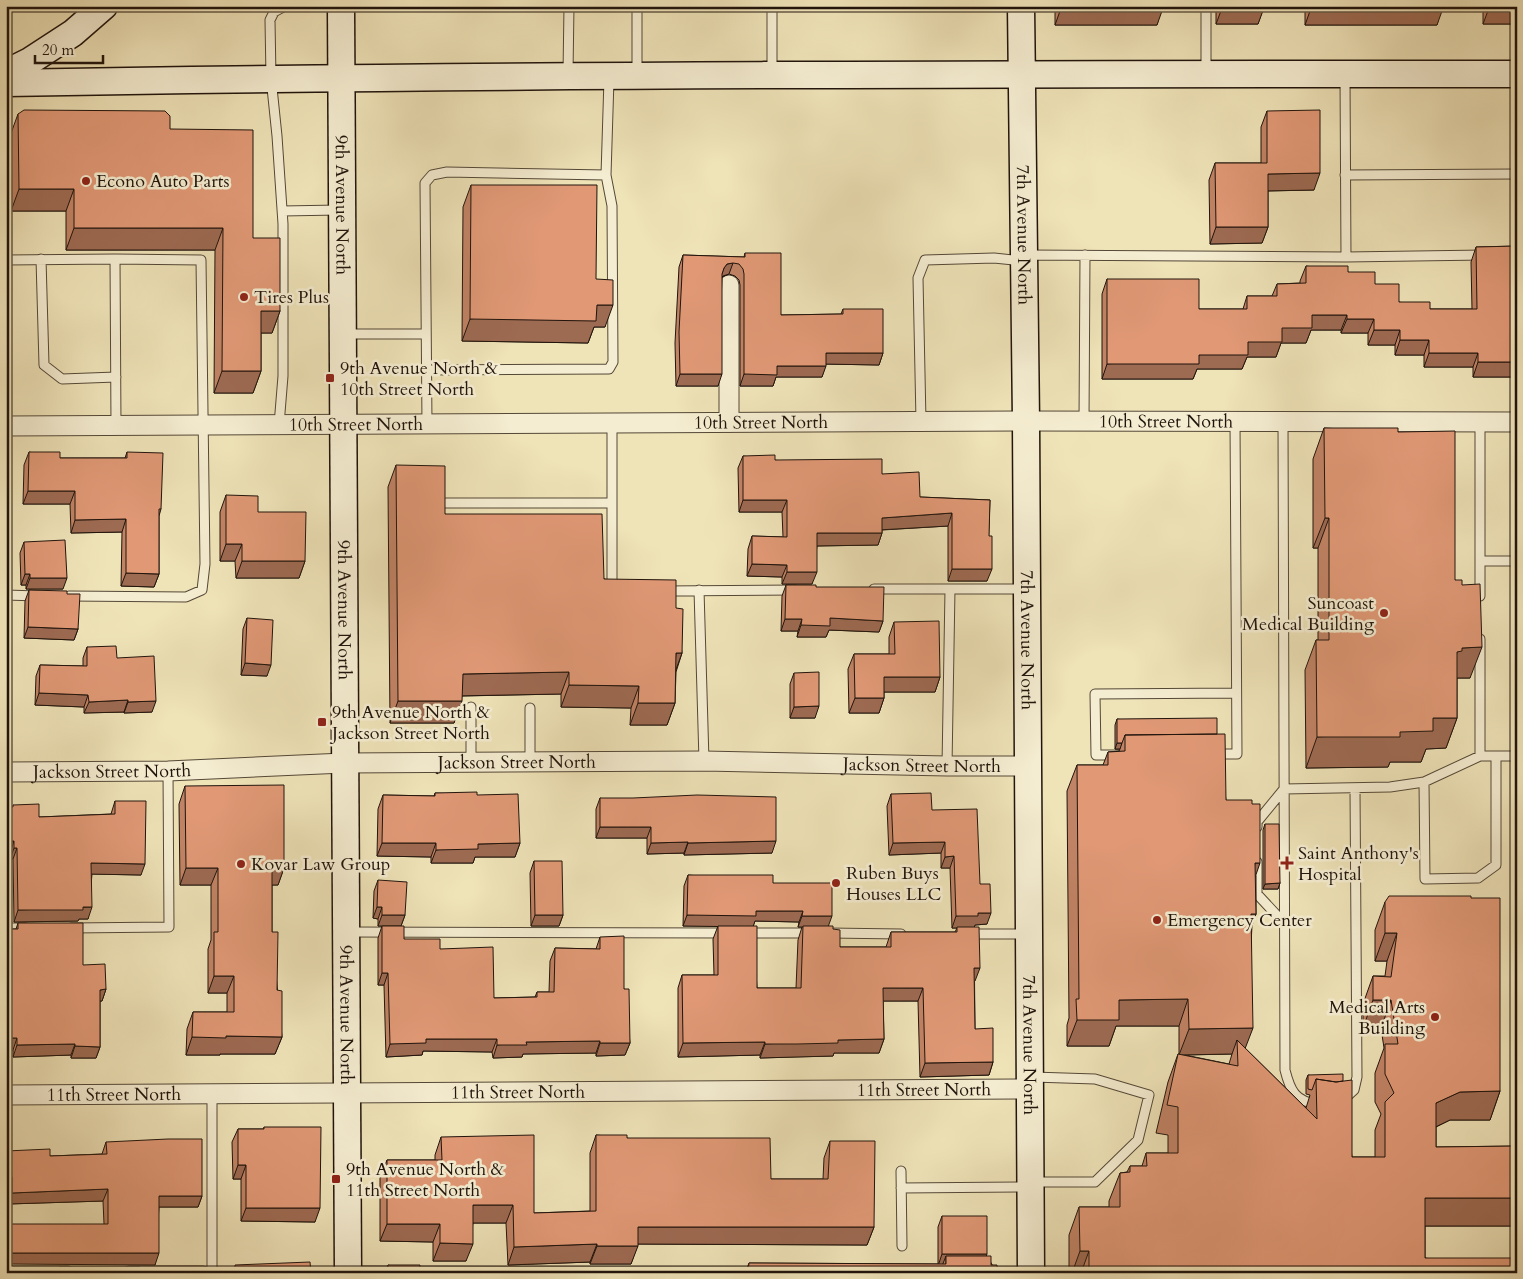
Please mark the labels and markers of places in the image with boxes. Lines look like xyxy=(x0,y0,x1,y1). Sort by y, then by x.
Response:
place label: Econo Auto Parts xyxy=(96,169,229,194)
marker: Econo Auto Parts xyxy=(80,175,92,187)
place label: Tires Plus xyxy=(254,285,329,310)
marker: Tires Plus xyxy=(238,291,250,303)
place label: 9th Avenue North & 10th Street North xyxy=(340,356,499,402)
marker: 9th Avenue North & 10th Street North xyxy=(324,372,336,384)
place label: Suncoast Medical Building xyxy=(1242,591,1375,637)
marker: Suncoast Medical Building xyxy=(1378,607,1390,619)
place label: 9th Avenue North & Jackson Street North xyxy=(329,700,491,746)
marker: 9th Avenue North & Jackson Street North xyxy=(316,716,328,728)
place label: Saint Anthony's Hospital xyxy=(1298,841,1419,887)
place label: Kovar Law Group xyxy=(251,852,390,877)
marker: Saint Anthony's Hospital xyxy=(1280,856,1294,870)
marker: Kovar Law Group xyxy=(235,858,247,870)
place label: Ruben Buys Houses LLC xyxy=(846,861,941,907)
marker: Ruben Buys Houses LLC xyxy=(830,877,842,889)
place label: Emergency Center xyxy=(1167,908,1312,933)
marker: Emergency Center xyxy=(1151,914,1163,926)
place label: Medical Arts Building xyxy=(1329,995,1426,1041)
marker: Medical Arts Building xyxy=(1429,1011,1441,1023)
place label: 9th Avenue North & 11th Street North xyxy=(346,1157,505,1203)
marker: 9th Avenue North & 11th Street North xyxy=(330,1173,342,1185)

